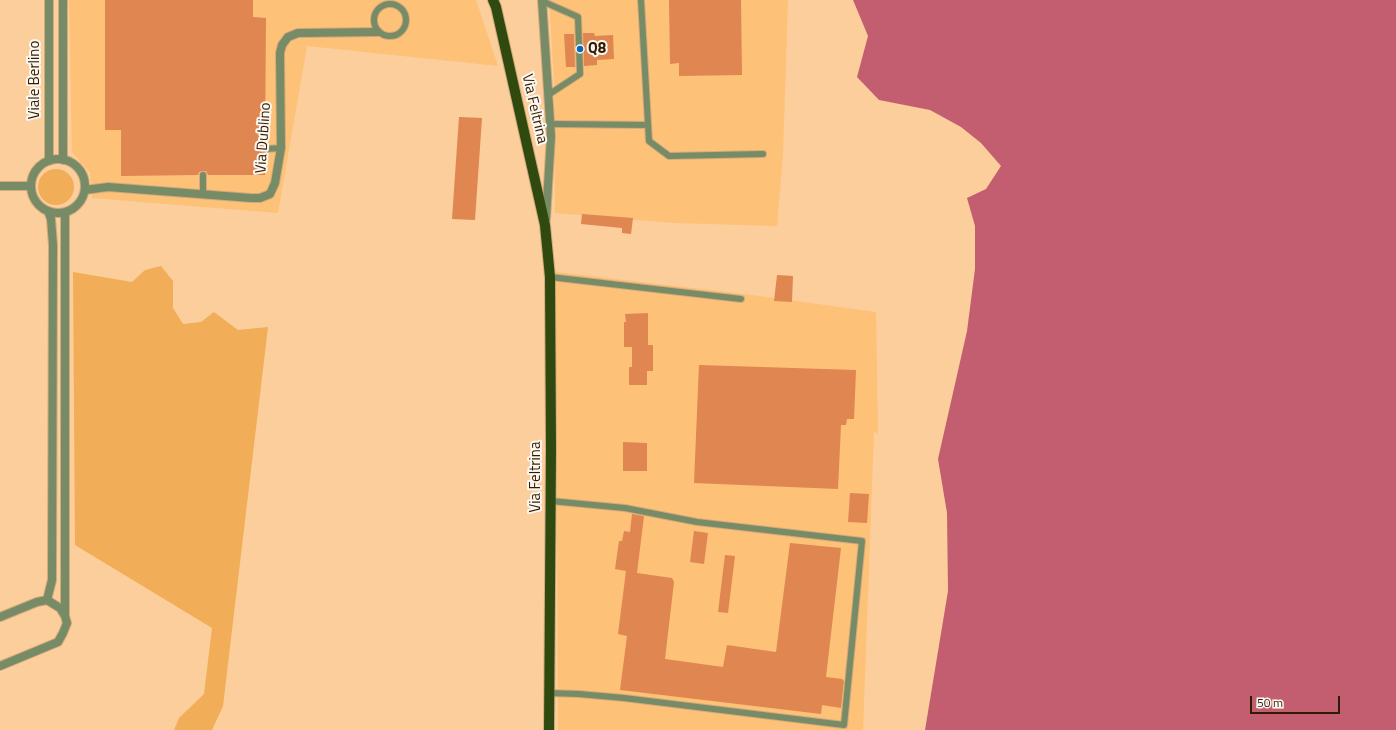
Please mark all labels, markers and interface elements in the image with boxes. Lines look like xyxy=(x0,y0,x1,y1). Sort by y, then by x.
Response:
place label: Q8 xyxy=(588,40,606,58)
street label: Viale Berlino xyxy=(26,41,44,119)
marker: Q8 xyxy=(575,44,585,54)
street label: Via Feltrina xyxy=(517,72,551,146)
street label: Via Dublino xyxy=(253,102,275,174)
street label: Via Feltrina xyxy=(527,442,545,512)
scale bar xyxy=(1252,688,1342,714)
text: 50 m xyxy=(1257,693,1283,712)

